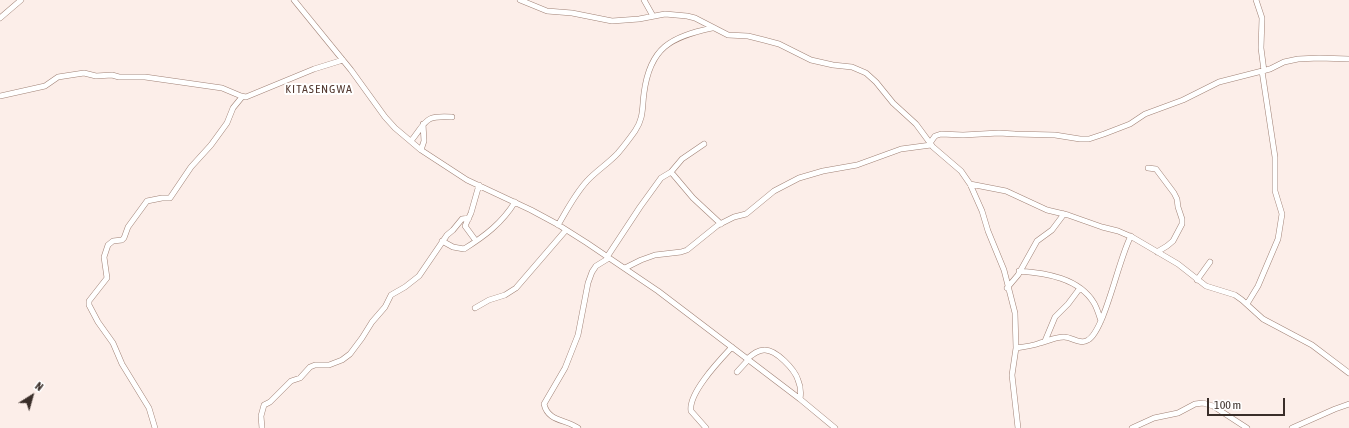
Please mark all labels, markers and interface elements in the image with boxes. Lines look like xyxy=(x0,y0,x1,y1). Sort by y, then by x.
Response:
district label: KITASENGWA xyxy=(285,82,353,96)
north arrow xyxy=(12,376,52,416)
text: N xyxy=(33,380,45,393)
scale bar xyxy=(1209,390,1287,416)
text: 100 m xyxy=(1214,398,1241,412)

